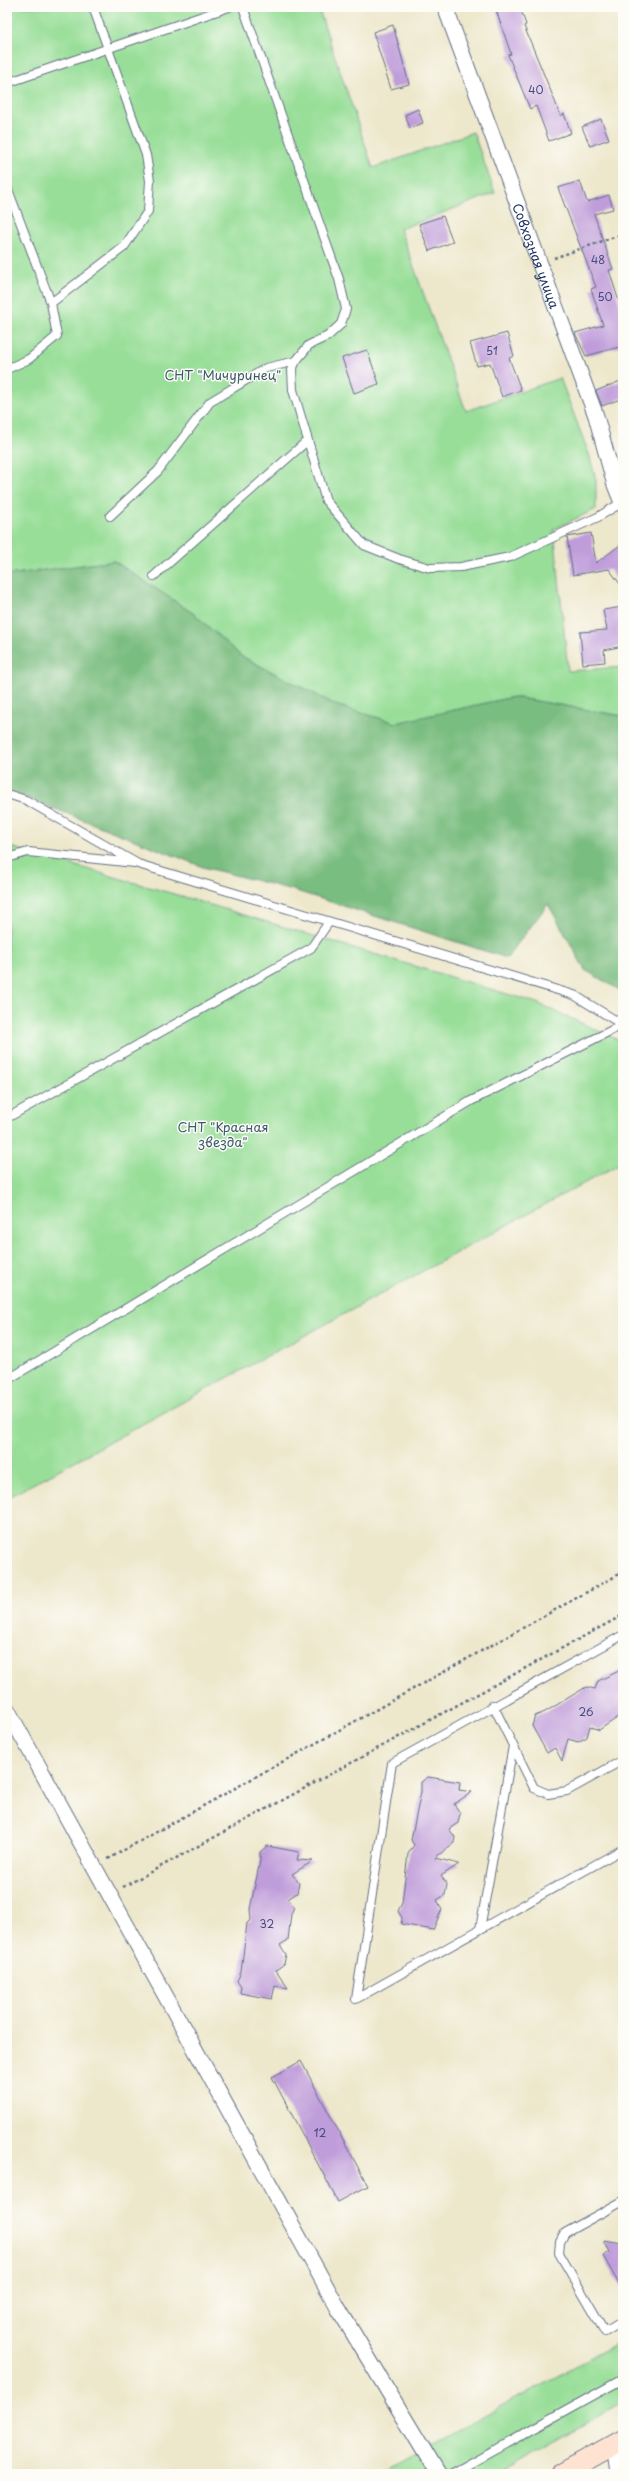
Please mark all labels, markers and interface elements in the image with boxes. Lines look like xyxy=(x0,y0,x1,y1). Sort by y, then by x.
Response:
house number: 40 xyxy=(528,81,544,98)
street label: Совхозная улица xyxy=(509,200,565,312)
house number: 48 xyxy=(591,251,605,268)
house number: 50 xyxy=(597,288,613,305)
house number: 51 xyxy=(486,342,498,359)
park label: СНТ "Мичуринец" xyxy=(165,365,281,384)
park label: СНТ "Красная звезда" xyxy=(177,1117,269,1151)
house number: 26 xyxy=(578,1703,594,1720)
house number: 32 xyxy=(260,1915,275,1932)
house number: 12 xyxy=(314,2124,327,2141)

